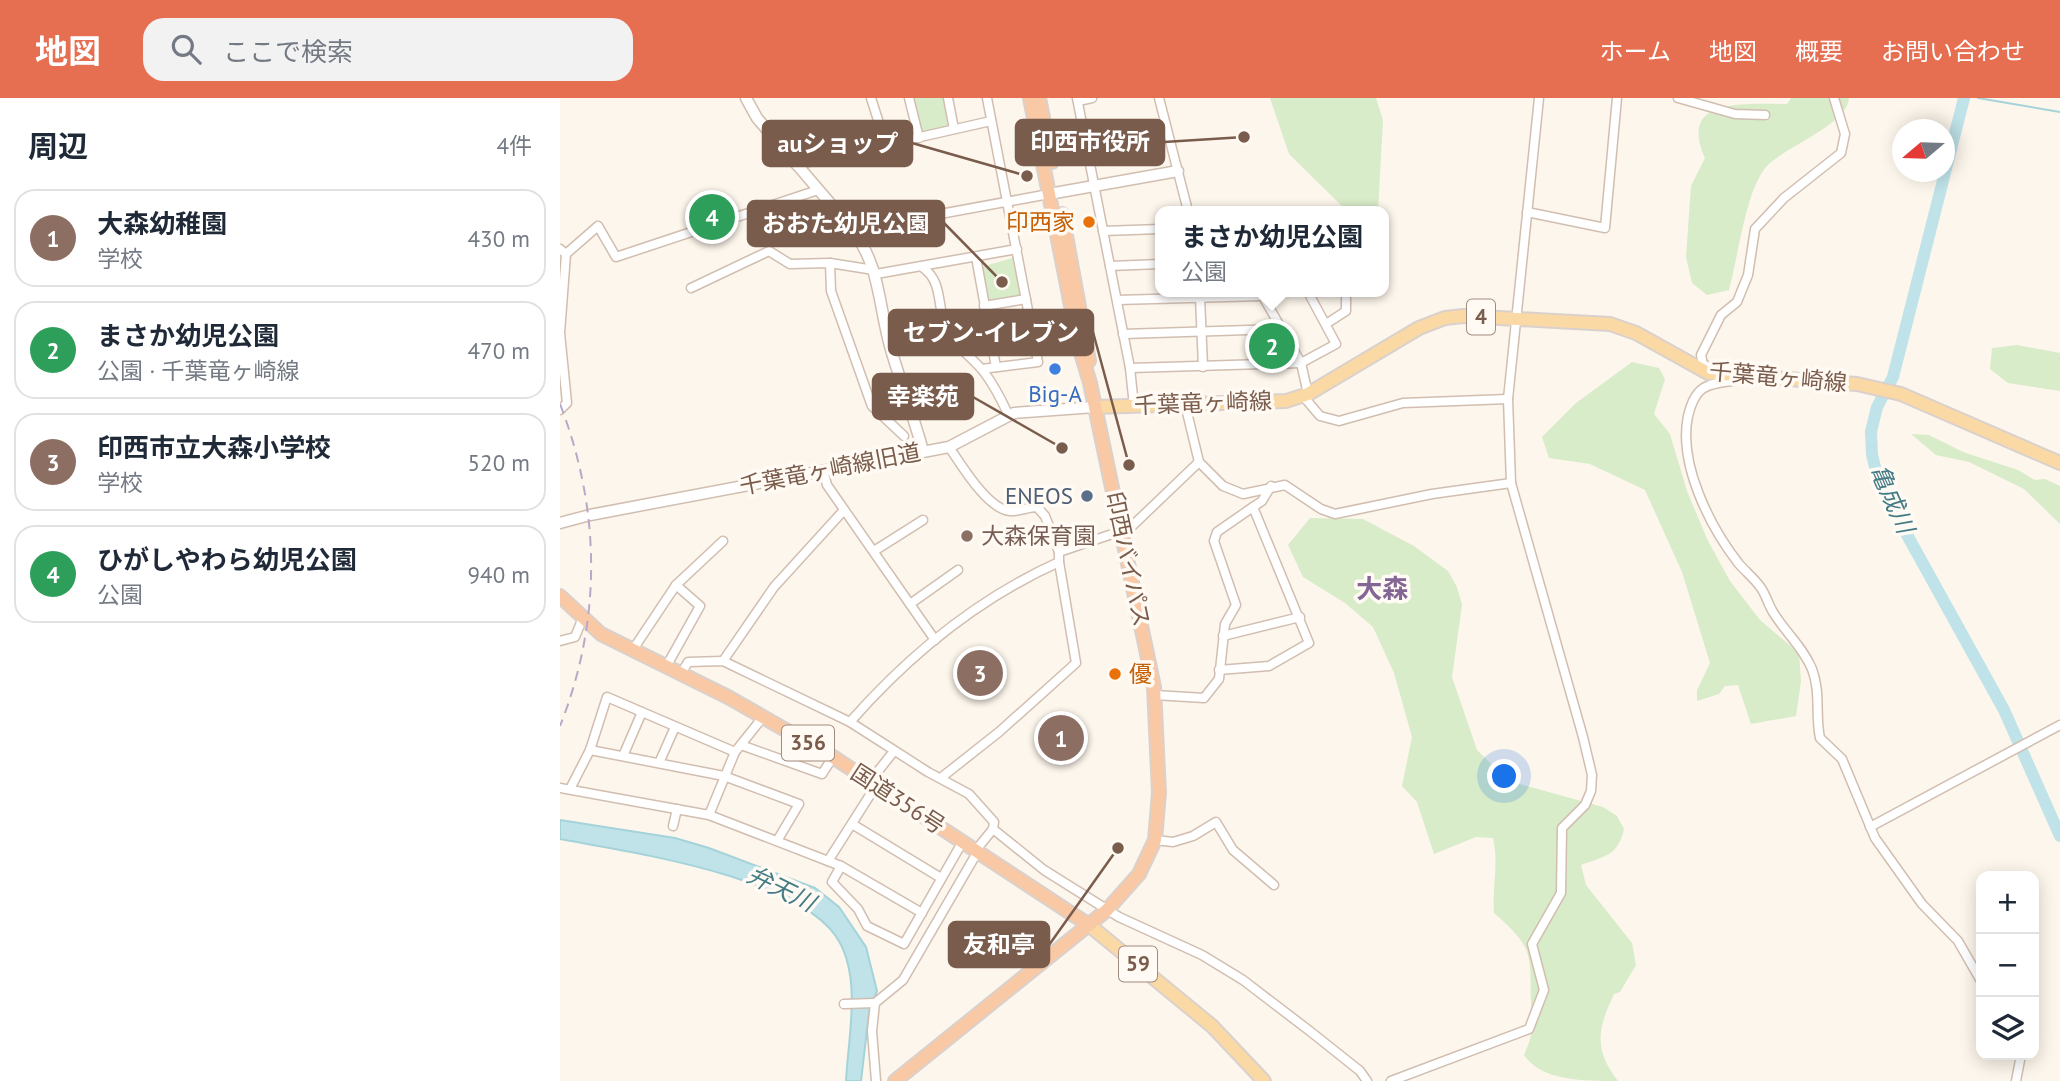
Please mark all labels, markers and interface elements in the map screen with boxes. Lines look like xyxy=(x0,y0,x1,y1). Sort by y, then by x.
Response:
search box xyxy=(143,18,633,81)
text: 地図 xyxy=(35,29,101,72)
icon: search xyxy=(167,30,205,68)
text: ここで検索 xyxy=(223,35,353,68)
text: ホーム xyxy=(1600,36,1671,67)
text: 地図 xyxy=(1709,36,1757,67)
text: 概要 xyxy=(1795,36,1843,67)
text: お問い合わせ xyxy=(1881,36,2025,67)
north arrow xyxy=(1892,119,1955,182)
callout: 印西市役所 xyxy=(1016,120,1164,165)
callout: auショップ xyxy=(763,121,912,166)
text: 周辺 xyxy=(28,126,88,165)
text: 印西市役所 xyxy=(1030,126,1150,157)
text: auショップ xyxy=(778,128,898,159)
text: 4件 xyxy=(496,131,532,160)
pin: 4 xyxy=(689,191,735,243)
callout: おおた幼児公園 xyxy=(748,201,944,246)
popup xyxy=(1155,206,1389,297)
text: 大森幼稚園 xyxy=(97,207,227,240)
place label: 印西家 xyxy=(1006,207,1075,236)
text: おおた幼児公園 xyxy=(762,208,930,239)
marker: 印西家 xyxy=(1081,214,1097,230)
text: まさか幼児公園 xyxy=(1181,220,1363,253)
text: 1 xyxy=(46,224,60,253)
text: 430 m xyxy=(468,224,530,253)
text: 学校 xyxy=(97,244,143,273)
text: 公園 xyxy=(1181,257,1227,286)
road number: 4 xyxy=(1467,300,1495,334)
callout: セブン-イレブン xyxy=(889,310,1093,355)
text: セブン-イレブン xyxy=(903,317,1079,348)
text: まさか幼児公園 xyxy=(97,319,279,352)
pin: 2 xyxy=(1249,320,1295,372)
text: 2 xyxy=(46,336,60,365)
text: 470 m xyxy=(468,336,530,365)
text: 公園 · 千葉竜ヶ崎線 xyxy=(97,356,299,385)
street label: 千葉竜ヶ崎線 xyxy=(1708,356,1848,397)
marker: Big-A xyxy=(1047,361,1063,377)
callout: 幸楽苑 xyxy=(873,374,973,419)
place label: Big-A xyxy=(1028,379,1082,408)
text: 幸楽苑 xyxy=(887,381,959,412)
street label: 千葉竜ヶ崎線 xyxy=(1134,386,1272,419)
text: 印西市立大森小学校 xyxy=(97,431,331,464)
street label: 千葉竜ヶ崎線旧道 xyxy=(737,437,923,500)
text: 3 xyxy=(46,448,60,477)
text: 520 m xyxy=(468,448,530,477)
water label: 亀成川 xyxy=(1864,460,1922,541)
text: 学校 xyxy=(97,468,143,497)
place label: ENEOS xyxy=(1005,481,1073,510)
marker: ENEOS xyxy=(1079,488,1095,504)
street label: 印西バイパス xyxy=(1100,489,1157,629)
place label: 大森保育園 xyxy=(981,521,1096,550)
marker: 大森保育園 xyxy=(959,528,975,544)
text: ひがしやわら幼児公園 xyxy=(97,543,357,576)
text: 4 xyxy=(46,560,60,589)
text: 940 m xyxy=(468,560,530,589)
district label: 大森 xyxy=(1356,572,1408,605)
text: 公園 xyxy=(97,580,143,609)
pin: 3 xyxy=(957,647,1003,699)
place label: 優 xyxy=(1129,659,1152,688)
marker: 優 xyxy=(1107,666,1123,682)
pin: 1 xyxy=(1038,712,1084,764)
road number: 356 xyxy=(782,726,834,760)
street label: 国道356号 xyxy=(846,757,951,840)
your location xyxy=(1487,759,1521,793)
water label: 弁天川 xyxy=(742,859,823,920)
map controls xyxy=(1976,871,2039,1060)
button: + xyxy=(1976,871,2039,934)
callout: 友和亭 xyxy=(949,922,1049,967)
text: 友和亭 xyxy=(963,929,1035,960)
button: − xyxy=(1976,934,2039,997)
road number: 59 xyxy=(1119,946,1157,982)
button: layers xyxy=(1976,997,2039,1060)

